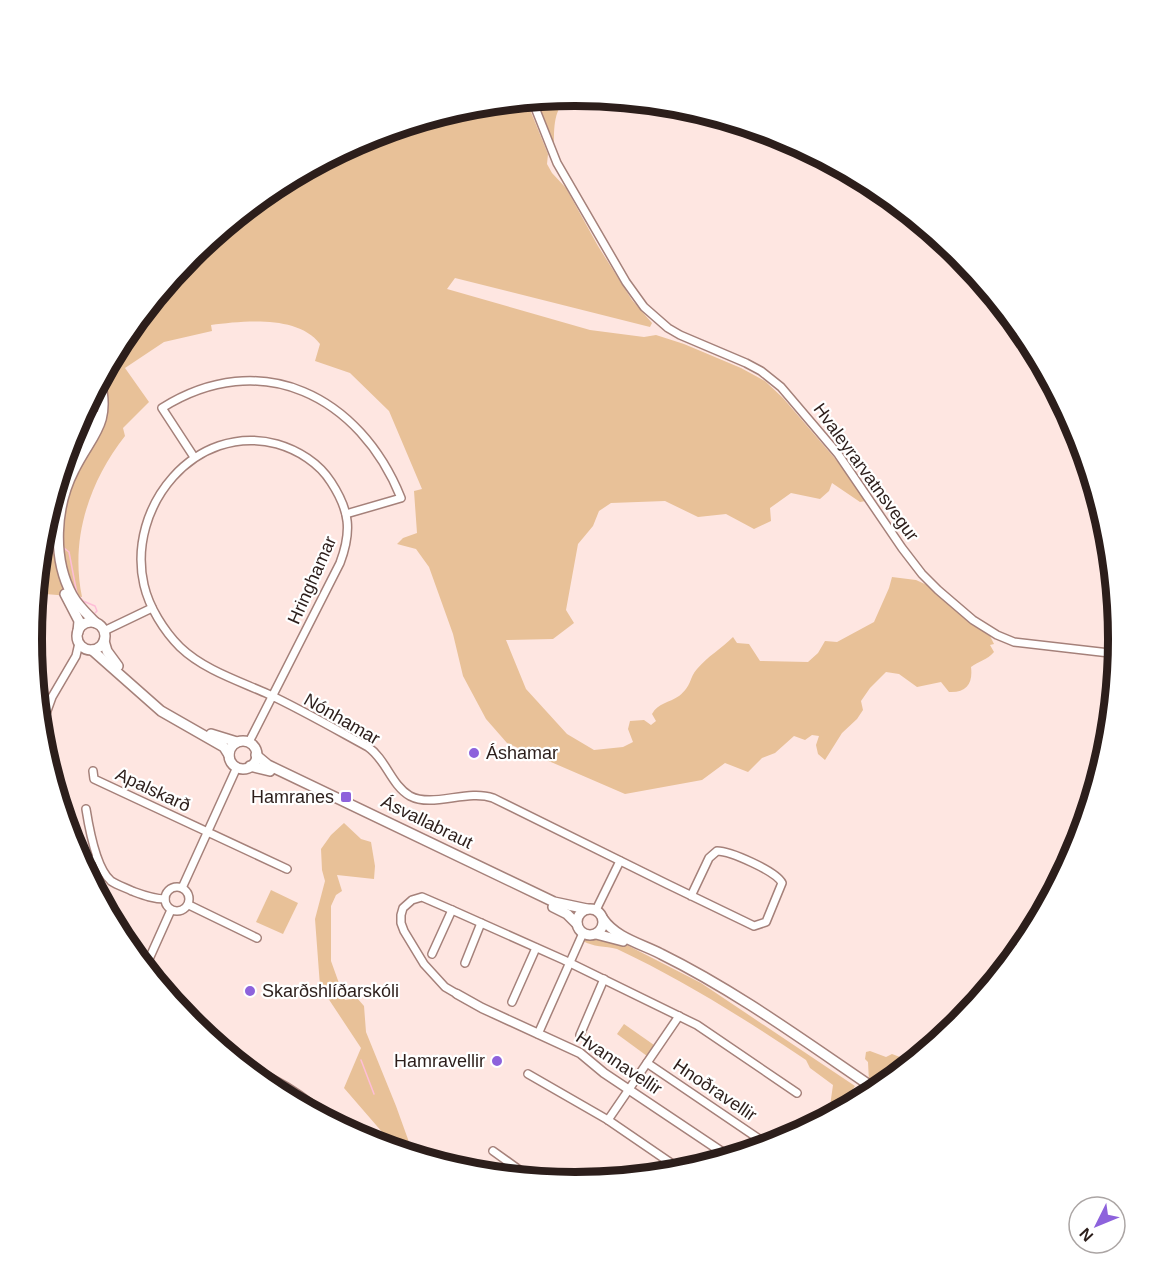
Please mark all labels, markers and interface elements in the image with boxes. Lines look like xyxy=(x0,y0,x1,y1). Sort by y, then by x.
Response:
street label: Hvaleyrarvatnsvegur xyxy=(809,399,923,545)
street label: Hringhamar xyxy=(284,533,340,627)
street label: Nónhamar xyxy=(301,689,383,749)
place label: Áshamar xyxy=(486,743,558,763)
marker: Áshamar xyxy=(467,746,481,760)
street label: Apalskarð xyxy=(113,764,193,816)
place label: Hamranes xyxy=(251,787,334,807)
marker: Hamranes xyxy=(339,790,353,804)
street label: Ásvallabraut xyxy=(378,791,476,853)
place label: Skarðshlíðarskóli xyxy=(262,981,399,1001)
marker: Skarðshlíðarskóli xyxy=(243,984,257,998)
street label: Hvannavellir xyxy=(572,1027,666,1099)
place label: Hamravellir xyxy=(394,1051,485,1071)
marker: Hamravellir xyxy=(490,1054,504,1068)
street label: Hnoðravellir xyxy=(670,1055,760,1125)
north arrow xyxy=(1067,1195,1127,1255)
text: N xyxy=(1076,1225,1097,1245)

